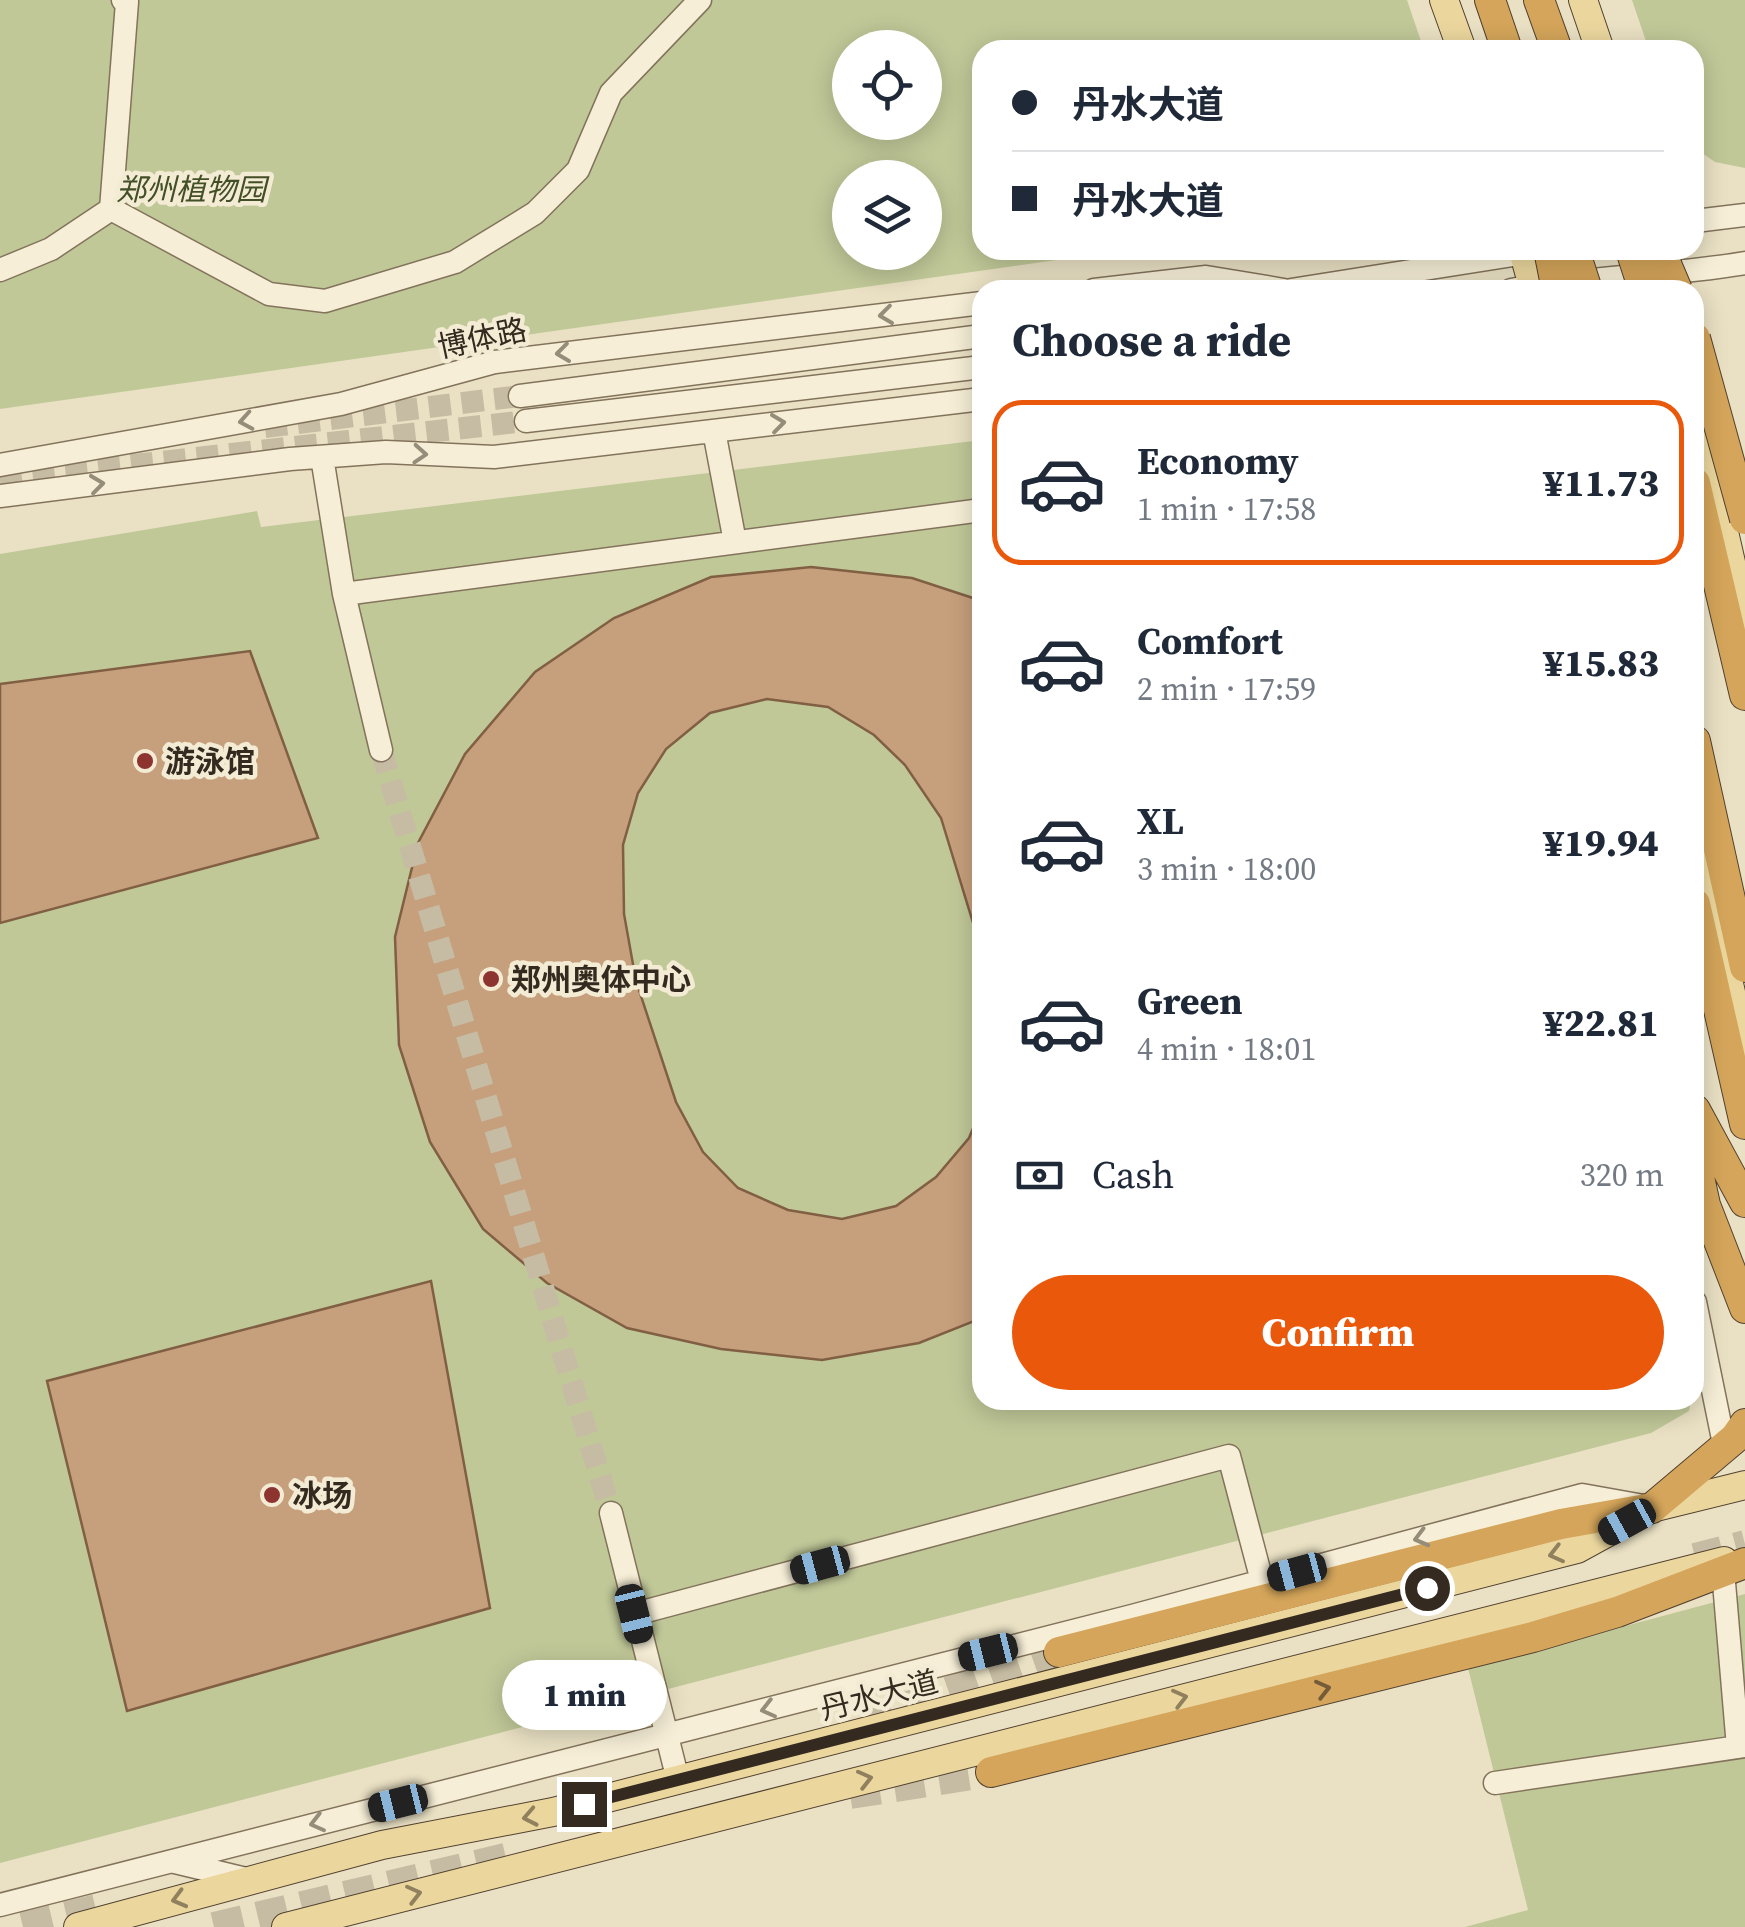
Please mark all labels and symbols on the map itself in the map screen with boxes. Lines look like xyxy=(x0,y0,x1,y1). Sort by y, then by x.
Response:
park label: 郑州植物园 xyxy=(116,169,270,210)
one-way arrow xyxy=(877,304,893,325)
street label: 博体路 xyxy=(434,309,530,367)
one-way arrow xyxy=(555,342,571,363)
one-way arrow xyxy=(238,410,254,431)
one-way arrow xyxy=(770,413,786,434)
one-way arrow xyxy=(412,443,428,464)
one-way arrow xyxy=(89,474,105,495)
place label: 游泳馆 xyxy=(165,741,255,782)
marker: 游泳馆 xyxy=(134,750,156,772)
place label: 郑州奥体中心 xyxy=(511,959,691,1000)
marker: 郑州奥体中心 xyxy=(480,968,502,990)
place label: 冰场 xyxy=(292,1475,352,1516)
marker: 冰场 xyxy=(261,1484,283,1506)
car xyxy=(1593,1494,1661,1550)
one-way arrow xyxy=(1413,1527,1430,1548)
car xyxy=(787,1543,853,1587)
one-way arrow xyxy=(1548,1543,1566,1564)
car xyxy=(1264,1550,1330,1594)
route start xyxy=(1405,1566,1450,1611)
car xyxy=(612,1581,656,1647)
car xyxy=(955,1630,1021,1674)
callout: 1 min xyxy=(502,1659,666,1729)
street label: 丹水大道 xyxy=(816,1661,942,1729)
one-way arrow xyxy=(1314,1680,1331,1701)
one-way arrow xyxy=(1171,1689,1188,1710)
one-way arrow xyxy=(760,1697,777,1718)
one-way arrow xyxy=(856,1770,873,1791)
car xyxy=(365,1781,431,1825)
route end xyxy=(562,1782,607,1827)
one-way arrow xyxy=(521,1806,538,1827)
one-way arrow xyxy=(309,1812,326,1833)
one-way arrow xyxy=(405,1885,422,1906)
one-way arrow xyxy=(171,1888,189,1909)

